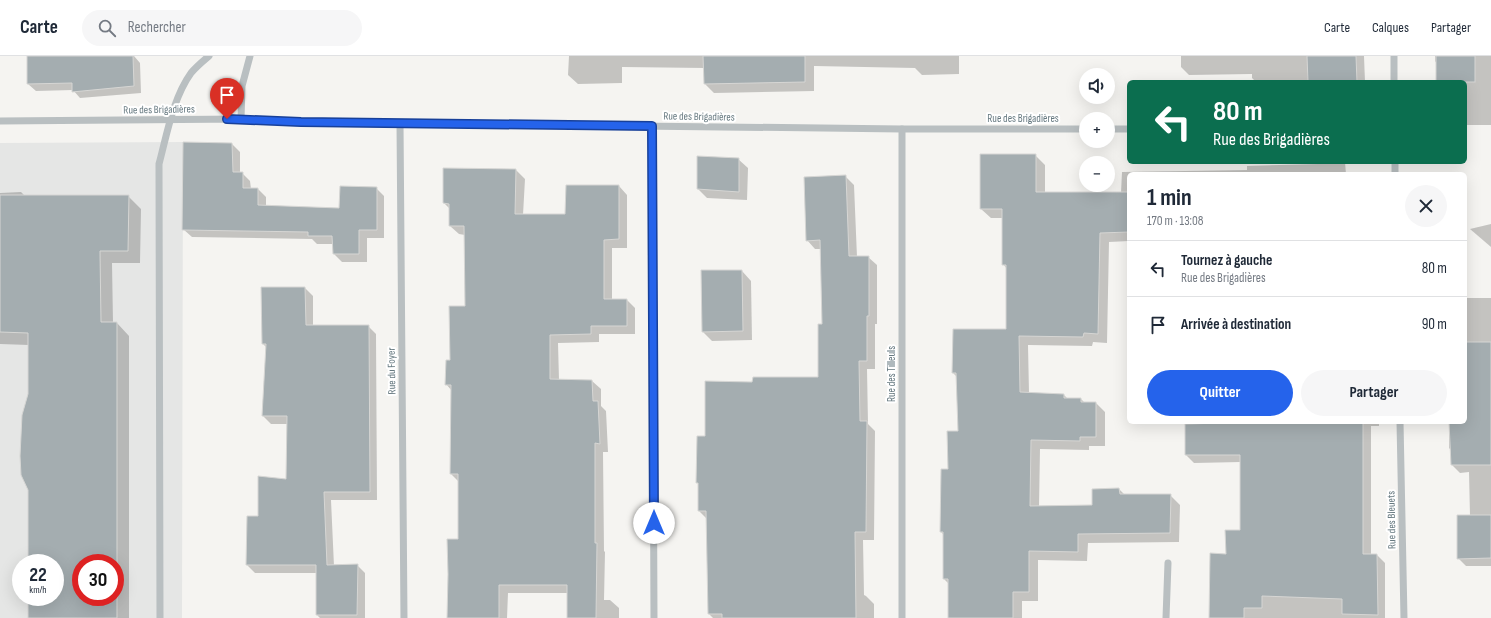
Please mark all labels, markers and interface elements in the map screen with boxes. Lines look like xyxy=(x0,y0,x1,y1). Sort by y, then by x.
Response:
search box xyxy=(82,10,362,46)
text: Carte xyxy=(20,16,58,39)
icon: search xyxy=(96,17,118,39)
text: Rechercher xyxy=(128,18,186,37)
text: Carte xyxy=(1324,19,1350,36)
text: Calques xyxy=(1372,19,1409,36)
text: Partager xyxy=(1431,19,1471,36)
map controls xyxy=(1079,68,1115,192)
button: sound xyxy=(1079,68,1115,104)
pin xyxy=(210,78,244,119)
icon: arrive xyxy=(216,84,238,106)
text: 80 m xyxy=(1213,95,1262,128)
icon: left xyxy=(1147,96,1199,148)
street label: Rue des Brigadières xyxy=(123,102,195,117)
street label: Rue des Brigadières xyxy=(663,109,735,124)
street label: Rue des Brigadières xyxy=(987,112,1059,125)
button: + xyxy=(1079,112,1115,148)
text: Rue des Brigadières xyxy=(1213,129,1330,150)
button: − xyxy=(1079,156,1115,192)
text: 1 min xyxy=(1147,183,1192,212)
button: close xyxy=(1405,185,1447,227)
text: 170 m · 13:08 xyxy=(1147,213,1204,229)
text: Tournez à gauche xyxy=(1181,251,1272,270)
icon: left xyxy=(1147,258,1169,280)
text: 80 m xyxy=(1422,259,1447,278)
text: Rue des Brigadières xyxy=(1181,270,1266,286)
icon: arrive xyxy=(1147,314,1169,336)
text: Arrivée à destination xyxy=(1181,315,1291,334)
text: 90 m xyxy=(1422,315,1447,334)
street label: Rue des Tilleuls xyxy=(885,346,898,402)
street label: Rue du Foyer xyxy=(385,347,398,395)
button: Quitter xyxy=(1147,370,1293,416)
button: Partager xyxy=(1301,370,1447,416)
street label: Rue des Bleuets xyxy=(1384,491,1399,549)
position arrow xyxy=(633,502,675,544)
speed limit sign: 30 xyxy=(72,554,124,606)
text: 22 xyxy=(29,563,47,587)
text: km/h xyxy=(29,584,47,596)

